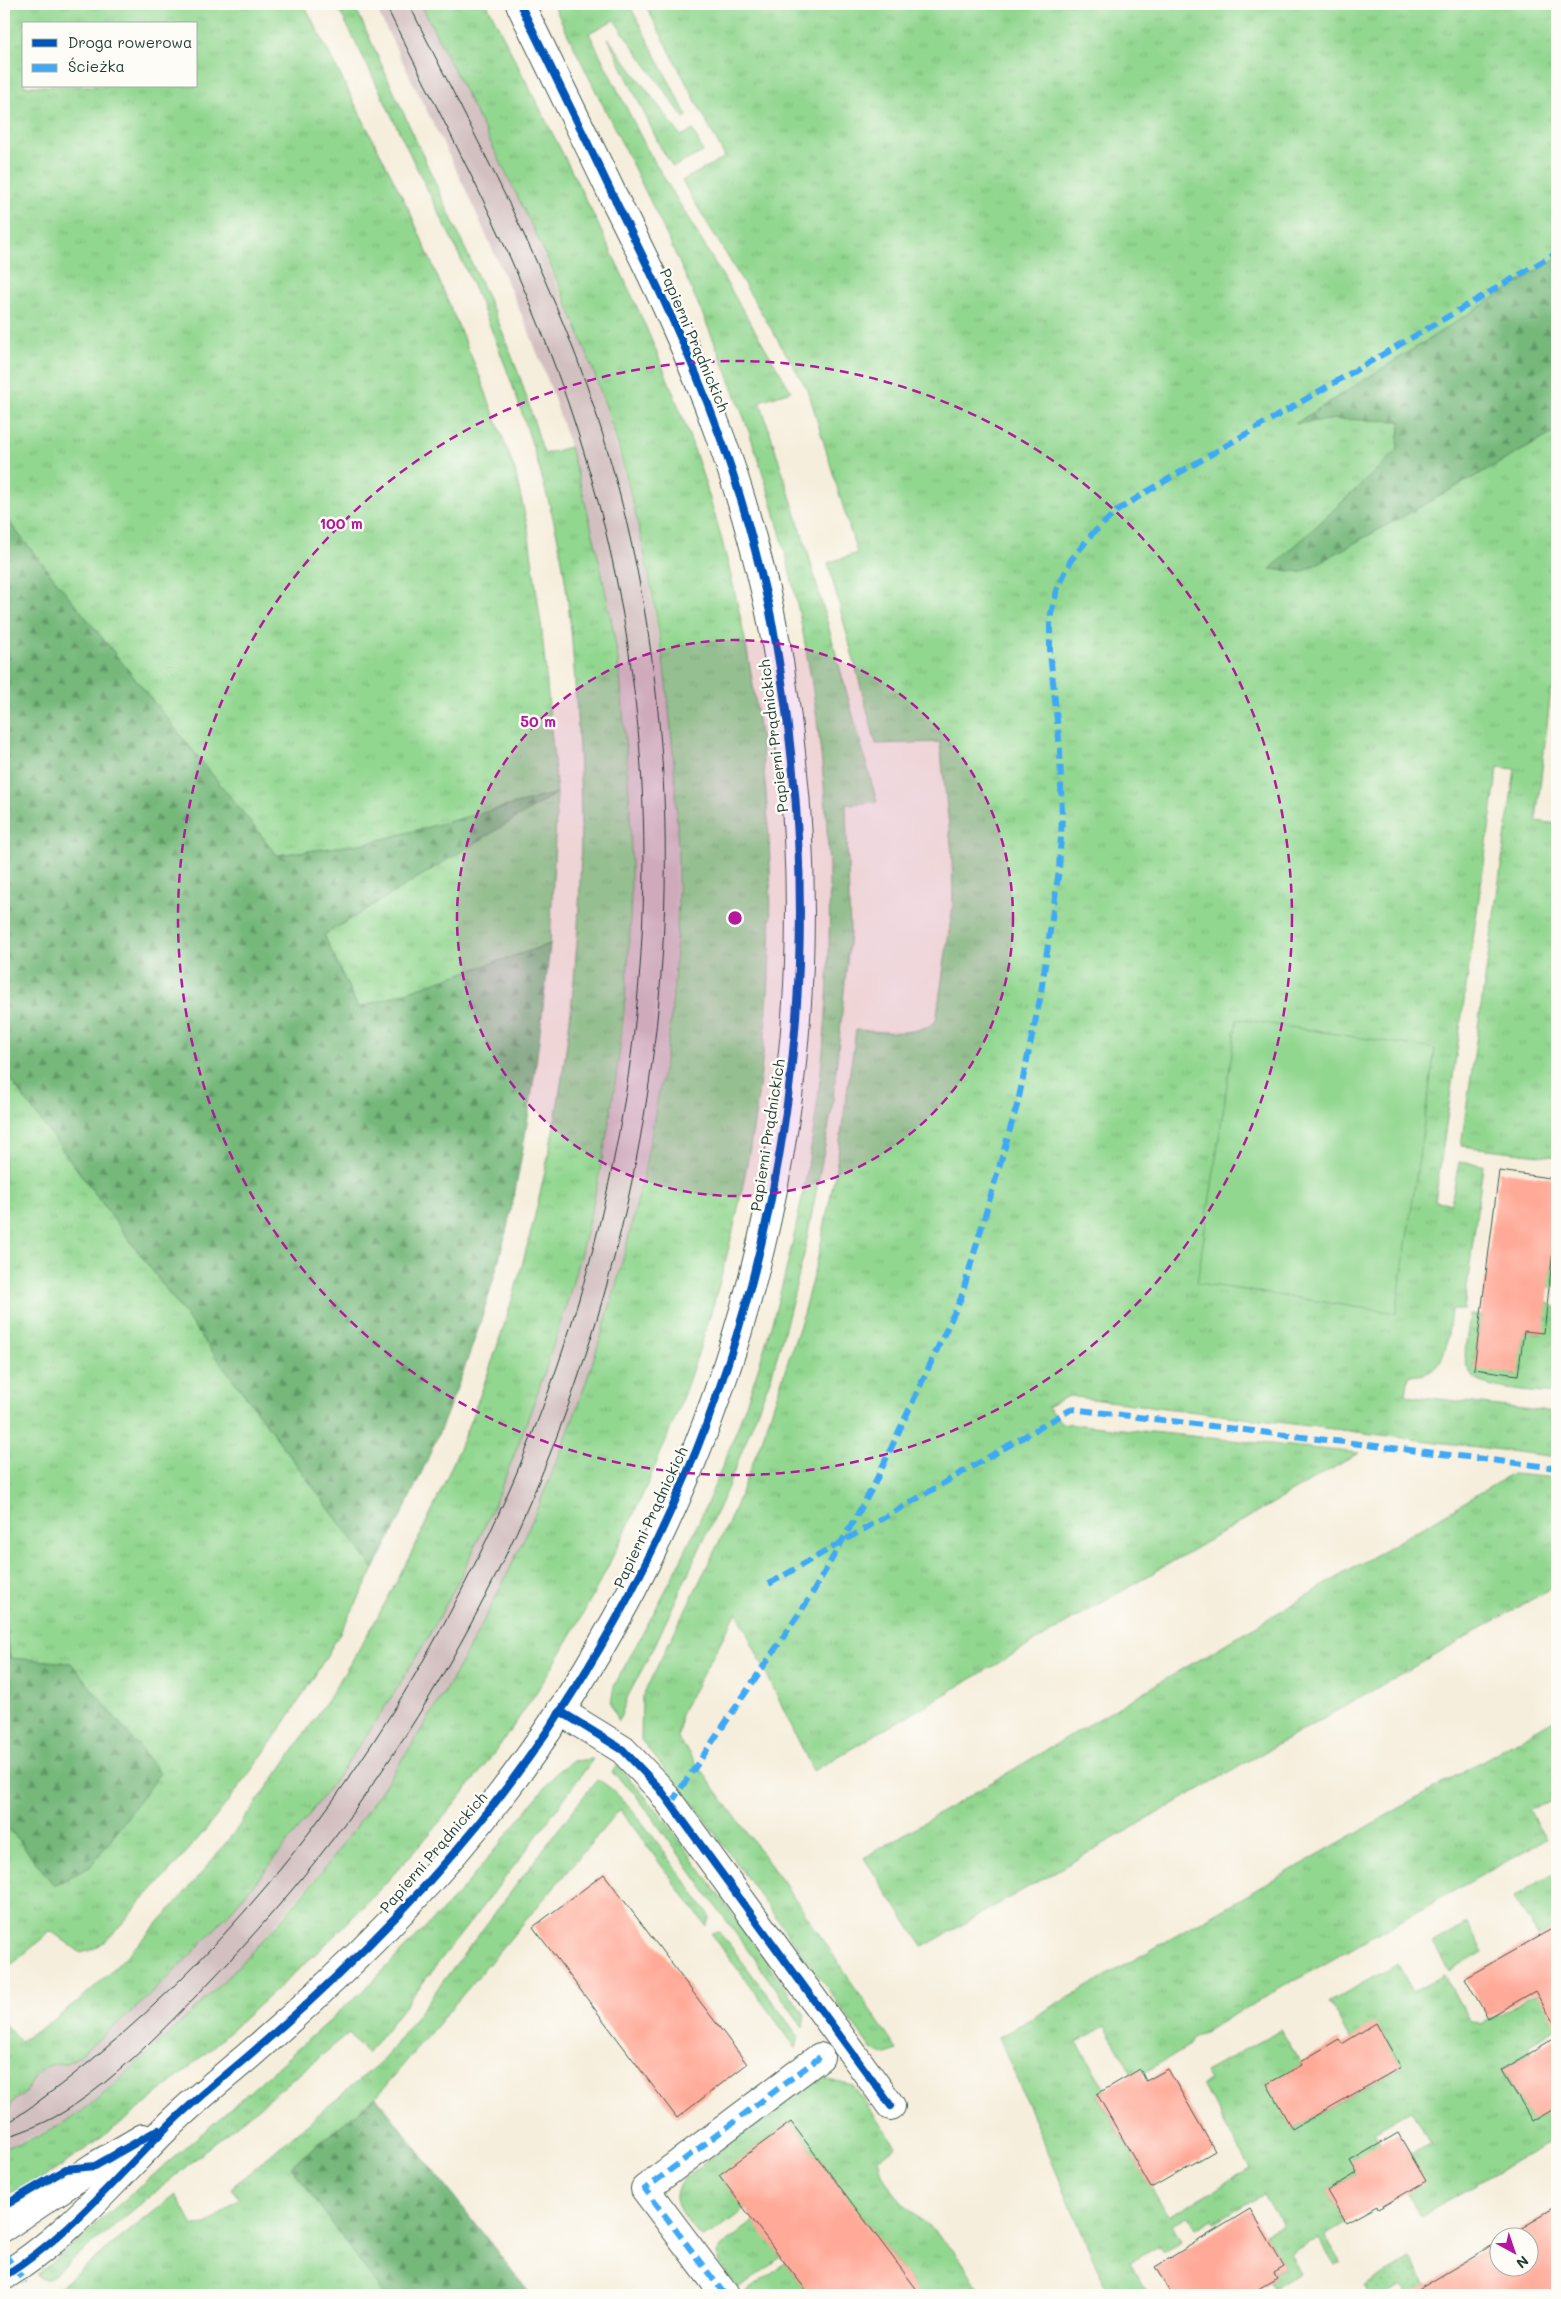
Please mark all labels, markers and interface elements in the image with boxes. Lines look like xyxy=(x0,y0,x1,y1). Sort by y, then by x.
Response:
legend xyxy=(22,22,198,88)
text: Droga rowerowa xyxy=(68,32,192,52)
text: Ścieżka xyxy=(68,56,125,76)
street label: Papierni Prądnickich xyxy=(656,265,734,415)
text: 100 m xyxy=(319,513,363,533)
street label: Papierni Prądnickich xyxy=(754,658,792,814)
text: 50 m xyxy=(520,711,556,731)
centre of rings xyxy=(726,909,744,927)
street label: Papierni Prądnickich xyxy=(745,1057,789,1213)
street label: Papierni Prądnickich xyxy=(608,1443,692,1591)
street label: Papierni Prądnickich xyxy=(375,1787,491,1917)
north arrow xyxy=(1488,2226,1538,2276)
text: N xyxy=(1512,2252,1533,2273)

